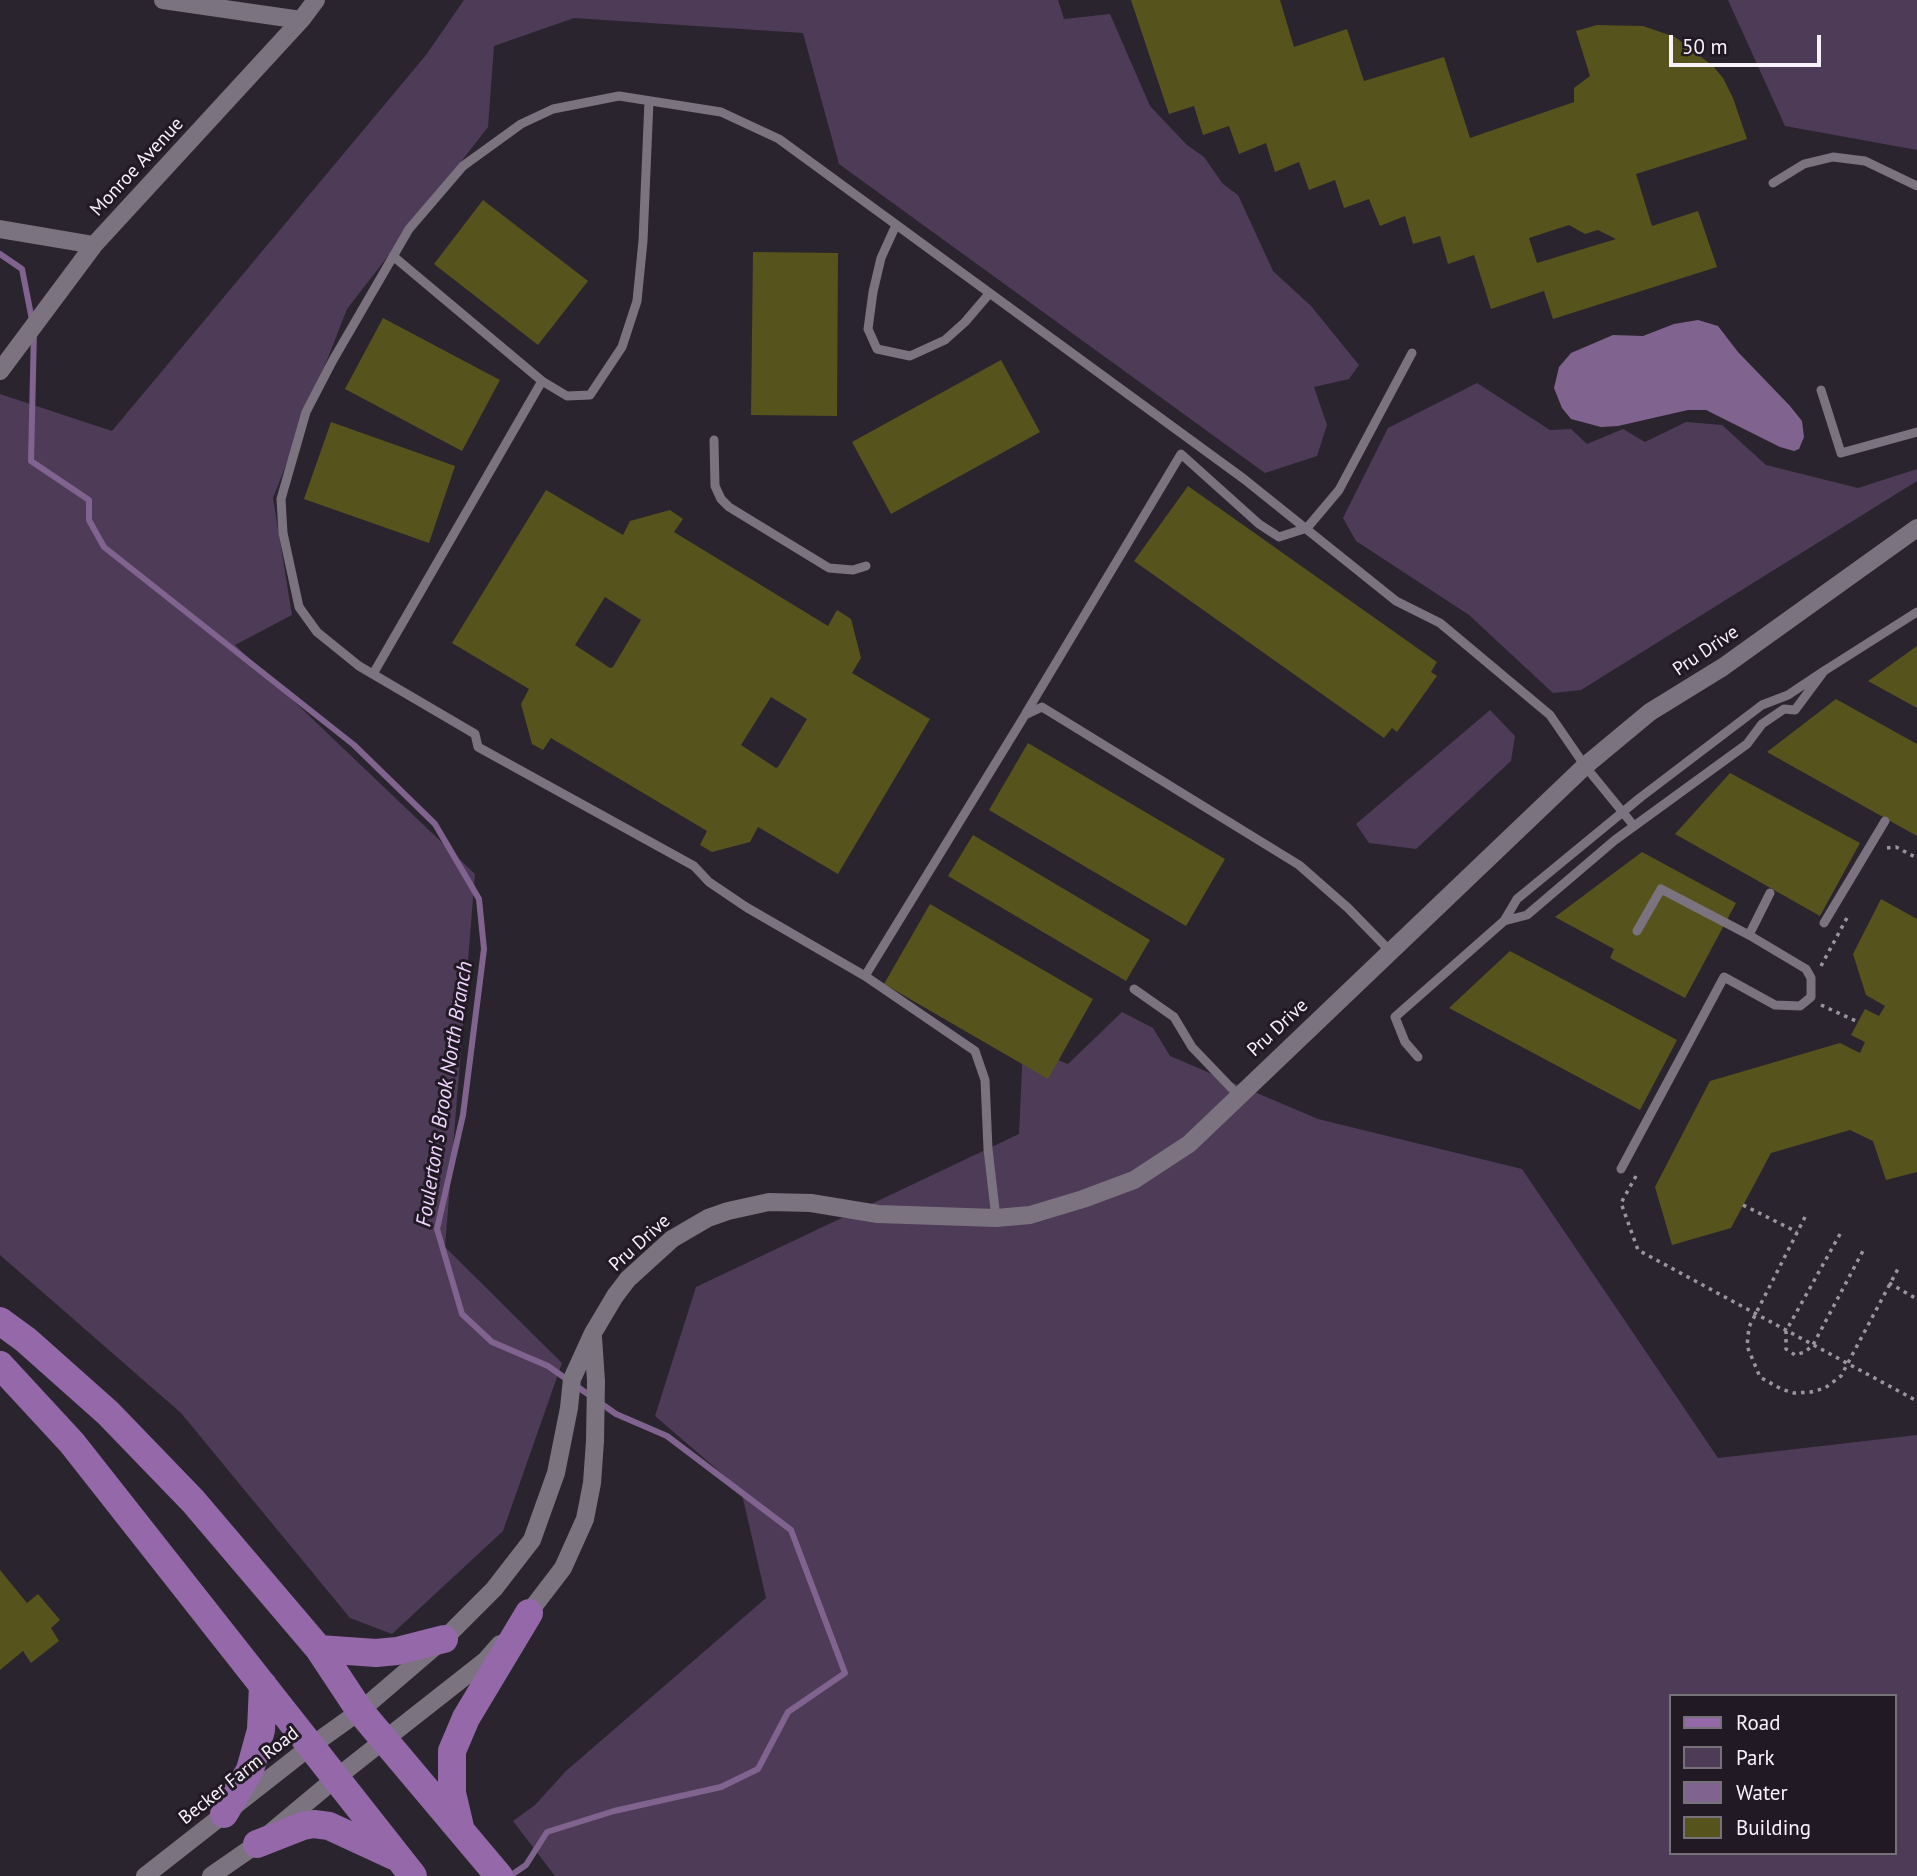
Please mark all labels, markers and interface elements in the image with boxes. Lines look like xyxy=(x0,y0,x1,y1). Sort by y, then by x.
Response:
scale bar xyxy=(1672,21,1824,65)
text: 50 m xyxy=(1682,33,1728,60)
street label: Monroe Avenue xyxy=(86,113,188,221)
street label: Pru Drive xyxy=(1669,621,1743,681)
water label: Foulerton's Brook North Branch xyxy=(412,960,478,1228)
street label: Pru Drive xyxy=(1243,994,1313,1062)
street label: Pru Drive xyxy=(605,1210,675,1276)
legend xyxy=(1668,1694,1896,1855)
text: Road xyxy=(1736,1709,1780,1736)
street label: Becker Farm Road xyxy=(175,1722,303,1830)
text: Park xyxy=(1736,1744,1775,1771)
text: Water xyxy=(1736,1779,1788,1806)
text: Building xyxy=(1736,1814,1811,1841)

